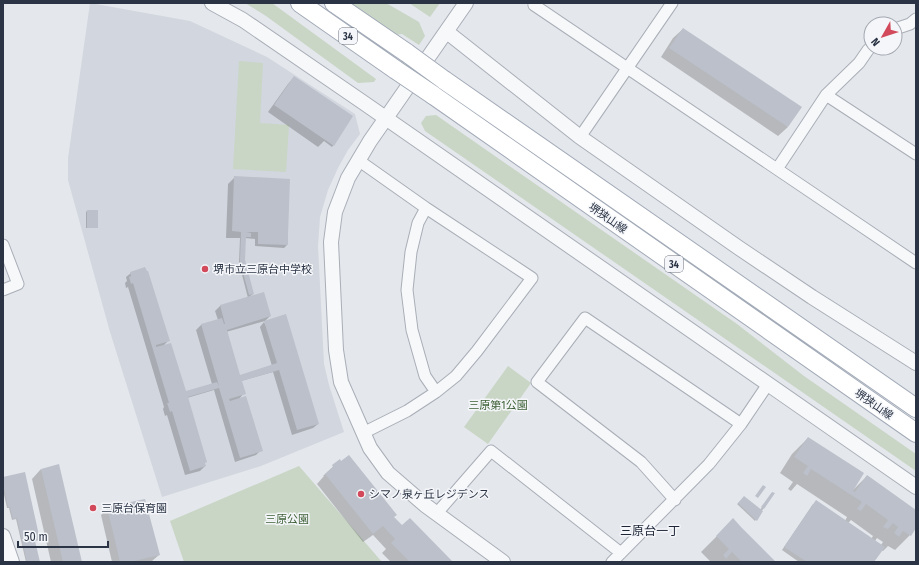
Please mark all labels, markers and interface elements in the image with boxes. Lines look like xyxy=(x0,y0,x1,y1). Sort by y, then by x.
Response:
north arrow xyxy=(863,16,903,56)
road number: 34 xyxy=(339,28,357,44)
text: N xyxy=(868,35,883,49)
street label: 堺狭山線 xyxy=(586,200,629,236)
road number: 34 xyxy=(665,256,683,272)
place label: 堺市立三原台中学校 xyxy=(213,263,312,276)
marker: 堺市立三原台中学校 xyxy=(200,264,210,274)
street label: 堺狭山線 xyxy=(852,386,895,422)
park label: 三原第1公園 xyxy=(468,399,528,412)
place label: シマノ泉ヶ丘レジデンス xyxy=(369,488,489,501)
marker: シマノ泉ヶ丘レジデンス xyxy=(356,489,366,499)
place label: 三原台保育園 xyxy=(101,502,167,515)
marker: 三原台保育園 xyxy=(88,503,98,513)
park label: 三原公園 xyxy=(265,513,309,526)
scale bar xyxy=(18,523,108,549)
district label: 三原台一丁 xyxy=(620,524,680,538)
text: 50 m xyxy=(24,530,48,544)

